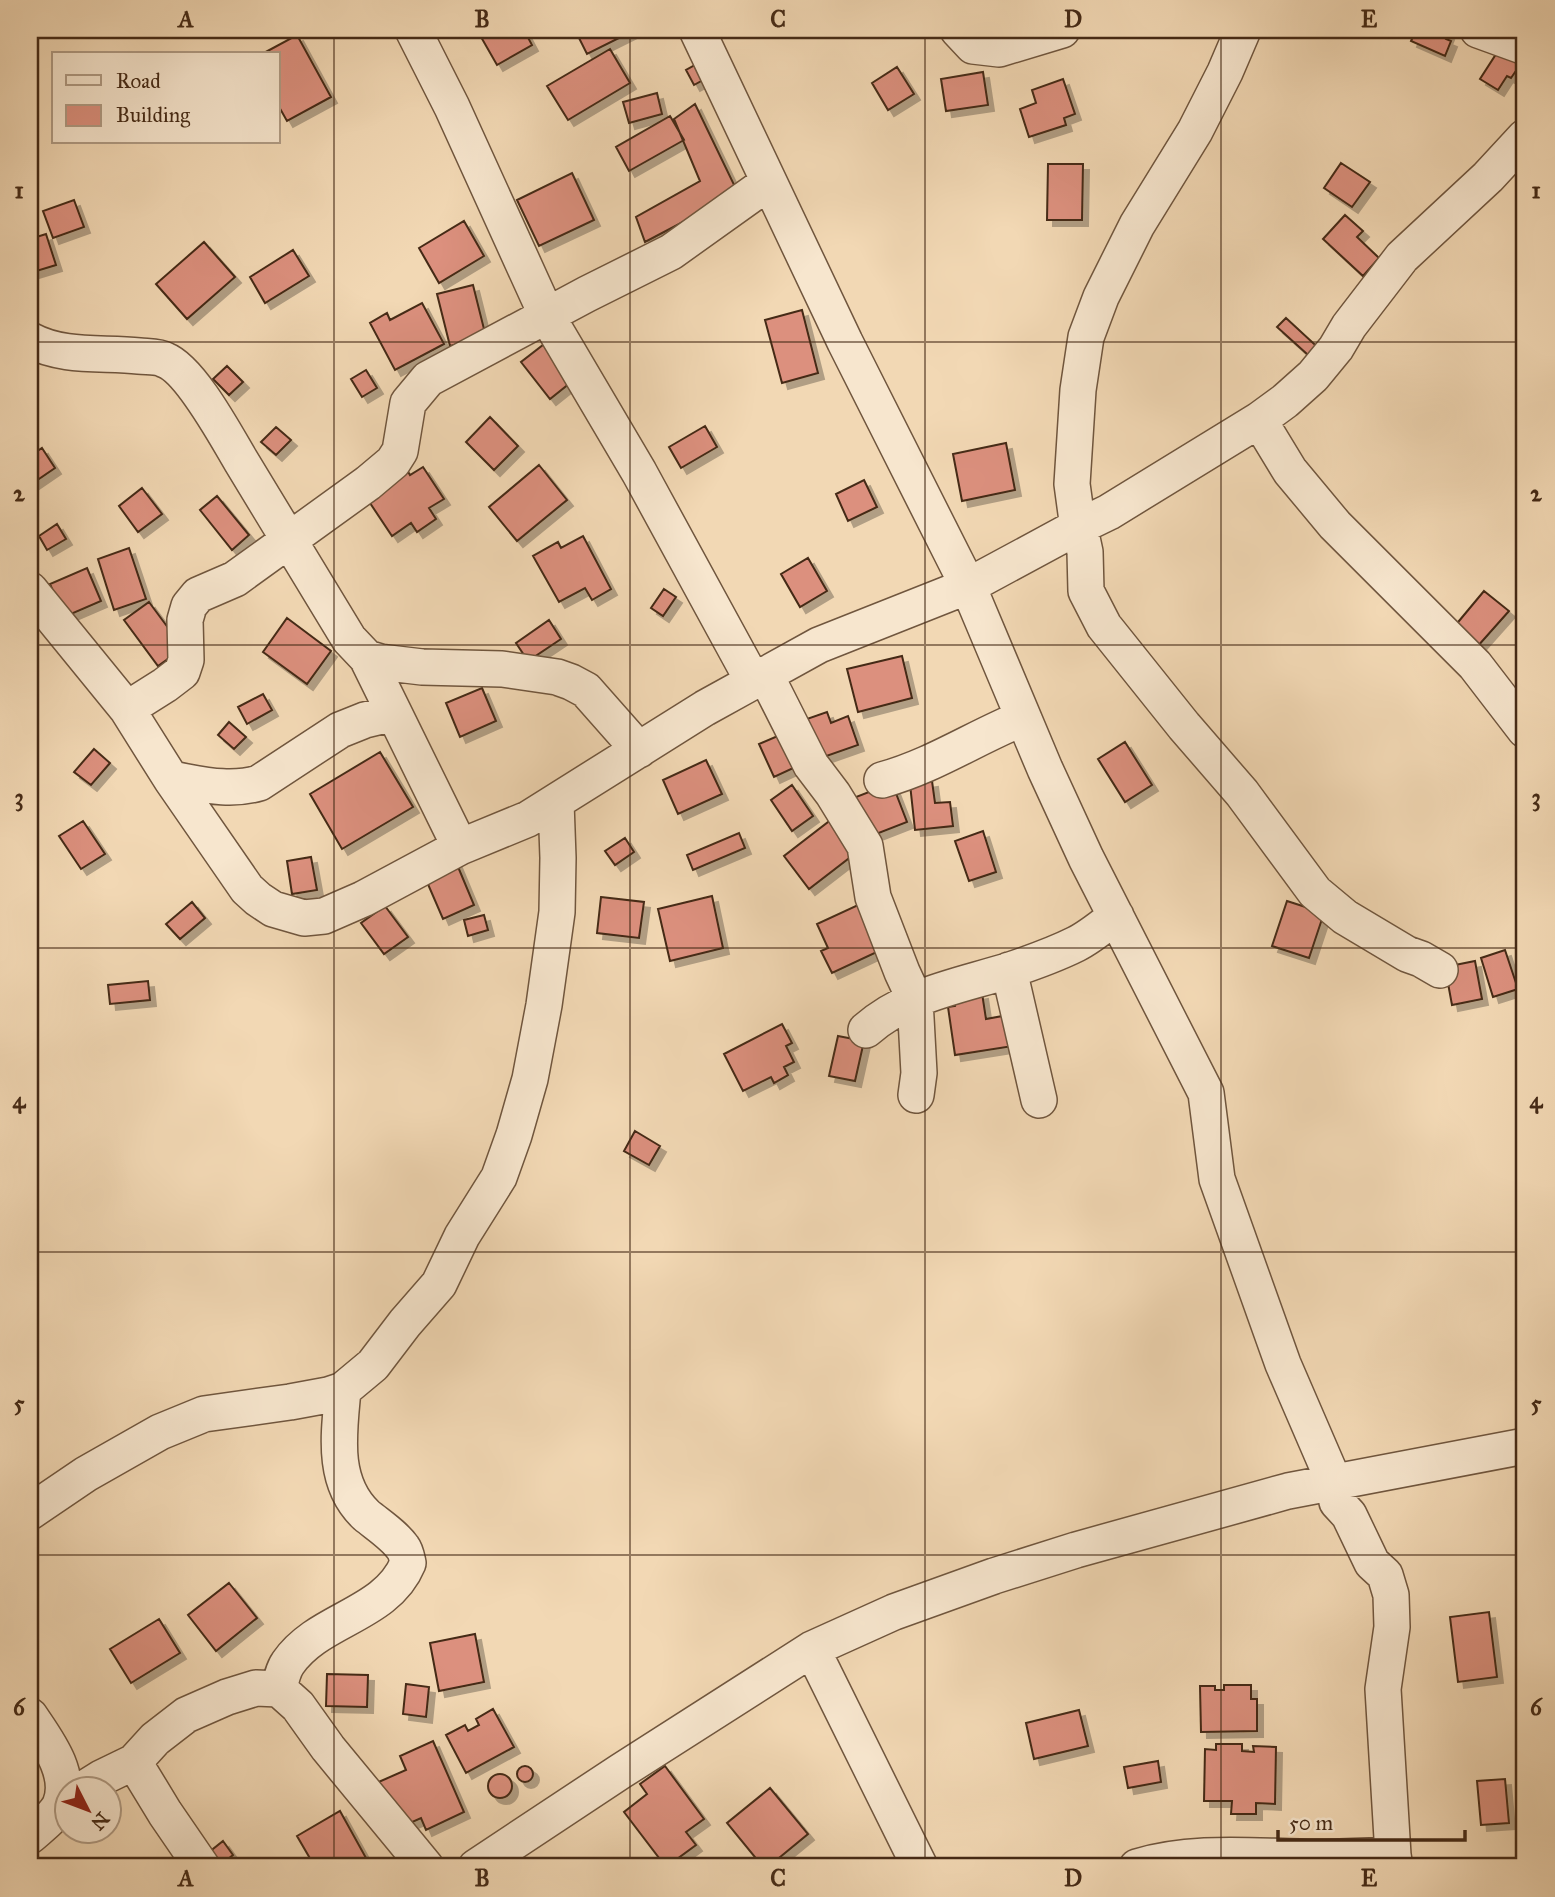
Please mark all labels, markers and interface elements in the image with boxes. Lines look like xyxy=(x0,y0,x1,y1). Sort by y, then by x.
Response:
text: A xyxy=(176,5,194,33)
text: B xyxy=(474,5,490,33)
text: C xyxy=(770,5,786,33)
text: D xyxy=(1064,5,1082,33)
text: E xyxy=(1361,5,1378,33)
legend xyxy=(52,52,280,144)
text: Road xyxy=(116,68,161,94)
text: Building xyxy=(116,102,190,128)
text: 1 xyxy=(14,176,24,204)
text: 1 xyxy=(1531,176,1541,204)
text: 2 xyxy=(13,479,25,507)
text: 2 xyxy=(1530,479,1542,507)
text: 3 xyxy=(14,783,24,812)
text: 3 xyxy=(1531,783,1541,812)
text: 4 xyxy=(13,1086,27,1114)
text: 4 xyxy=(1530,1086,1544,1114)
text: 5 xyxy=(14,1389,25,1417)
text: 5 xyxy=(1531,1389,1542,1417)
text: 6 xyxy=(13,1693,26,1721)
text: 6 xyxy=(1530,1693,1543,1721)
north arrow xyxy=(52,1774,122,1844)
scale bar xyxy=(1278,1799,1466,1843)
text: N xyxy=(86,1807,114,1835)
text: 50 m xyxy=(1289,1810,1334,1836)
text: A xyxy=(176,1864,194,1892)
text: B xyxy=(474,1864,490,1892)
text: C xyxy=(770,1864,786,1892)
text: D xyxy=(1064,1864,1082,1892)
text: E xyxy=(1361,1864,1378,1892)

